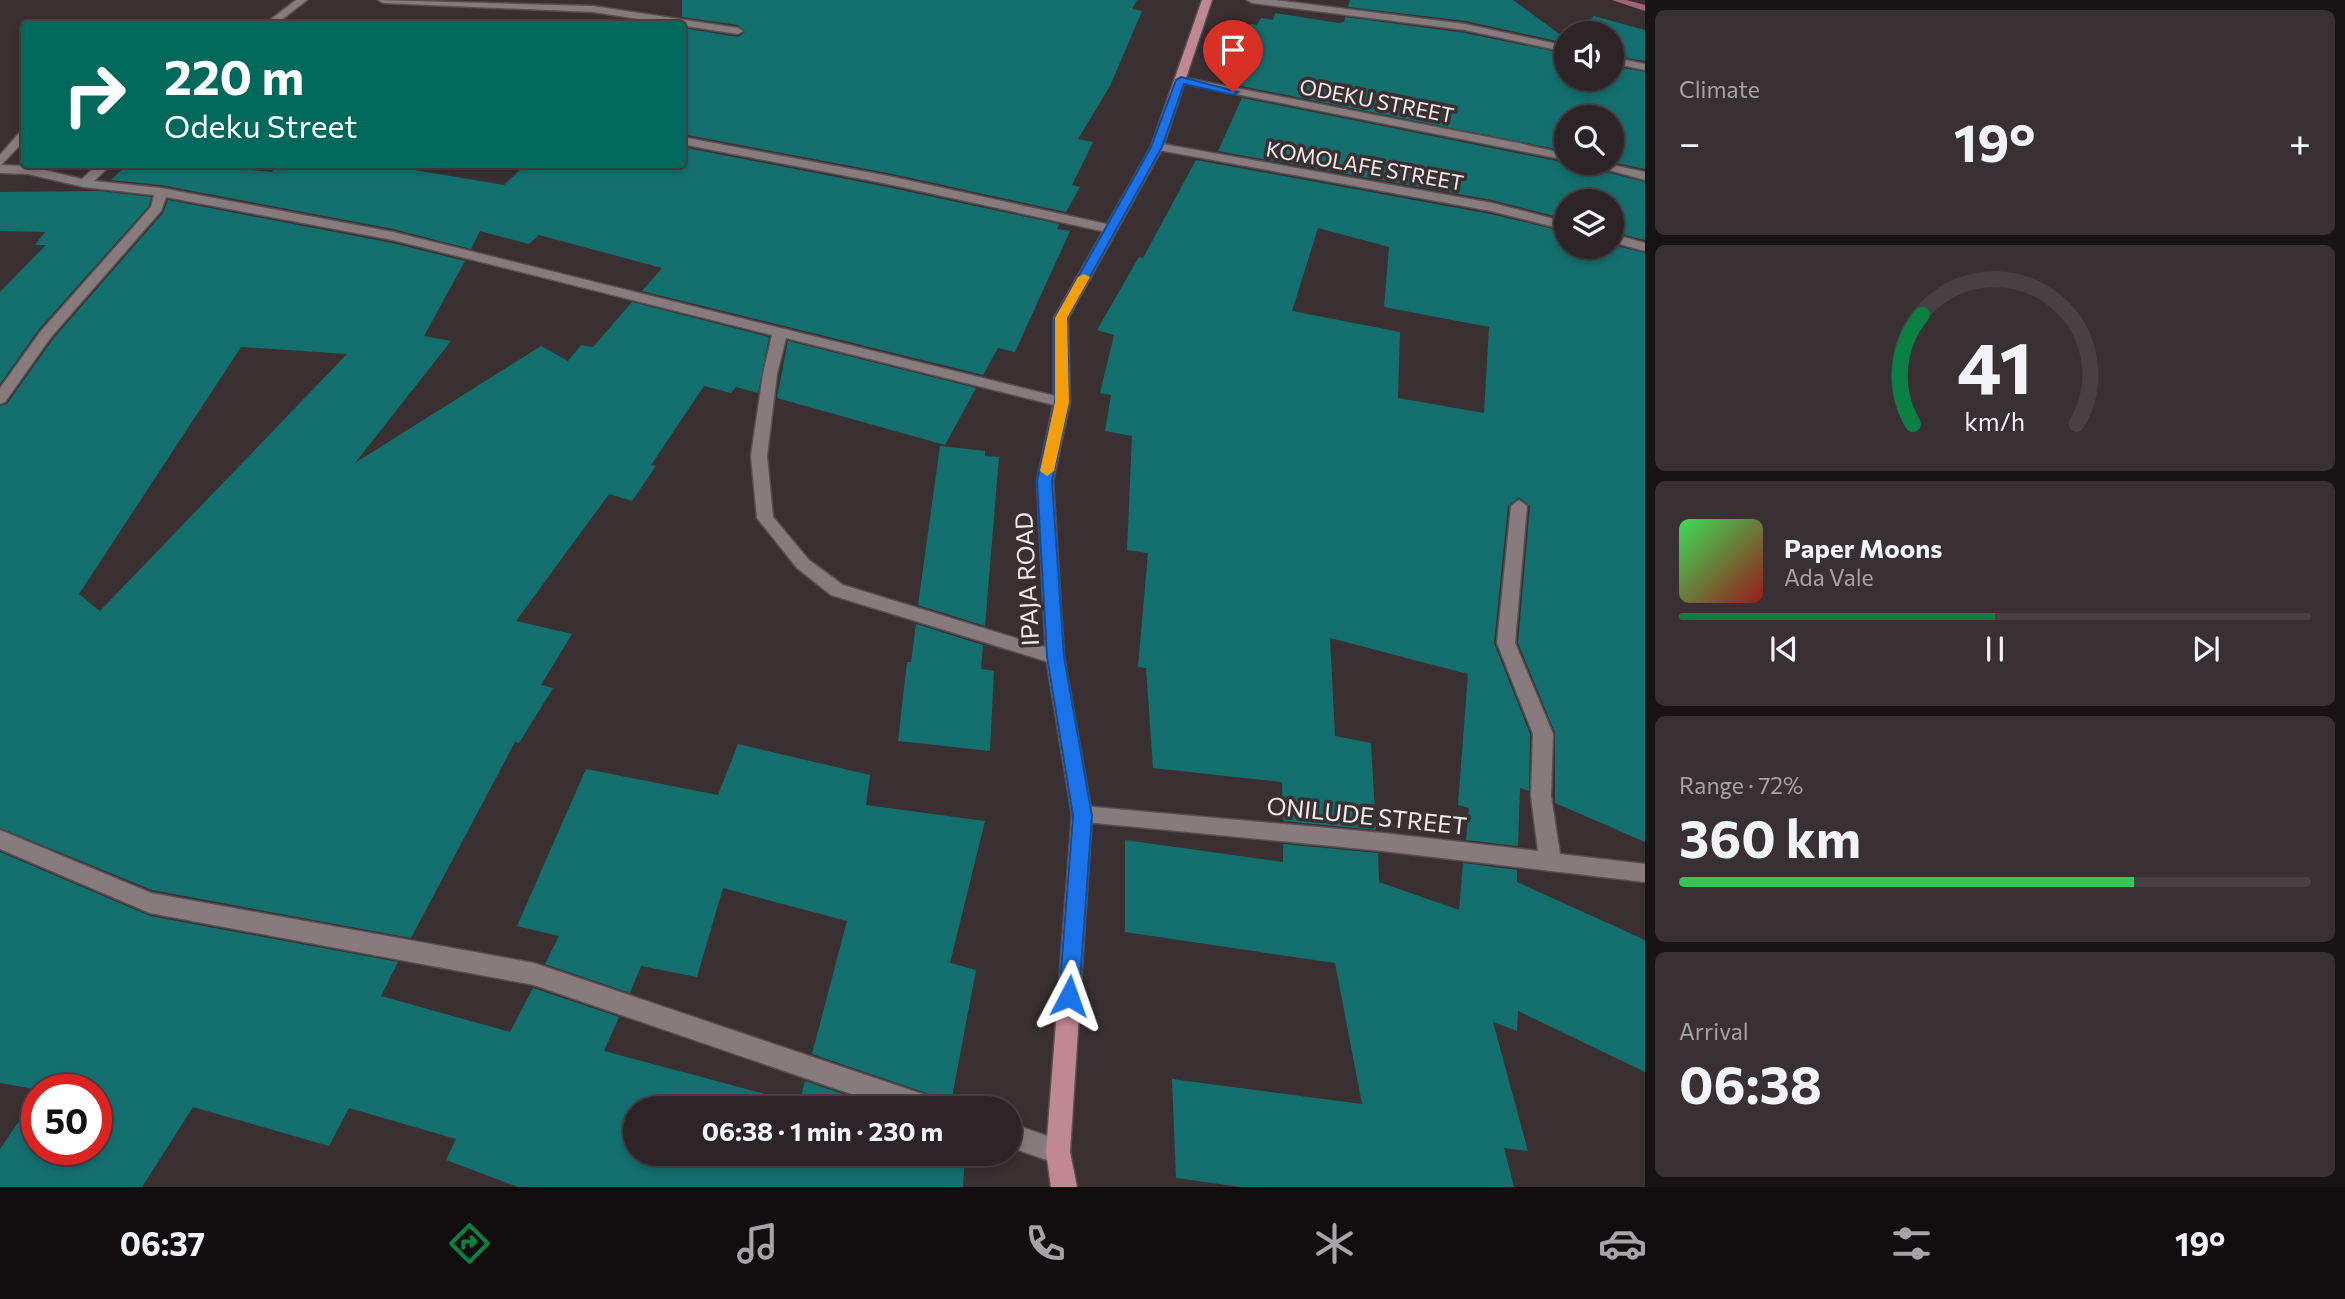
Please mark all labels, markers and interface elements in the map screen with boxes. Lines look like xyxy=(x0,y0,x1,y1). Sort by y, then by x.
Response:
pin xyxy=(1203,20,1263,92)
map controls xyxy=(1554,21,1624,259)
button: sound xyxy=(1554,21,1624,91)
icon: arrive xyxy=(1214,31,1252,69)
text: 220 m xyxy=(164,45,304,105)
icon: right xyxy=(49,49,140,140)
street label: ODEKU STREET xyxy=(1298,73,1456,127)
text: Climate xyxy=(1679,75,1760,103)
text: Odeku Street xyxy=(164,105,357,145)
button: search xyxy=(1554,105,1624,175)
text: 19° xyxy=(1954,109,2035,173)
text: − xyxy=(1679,118,1701,165)
text: + xyxy=(2289,118,2311,165)
street label: KOMOLAFE STREET xyxy=(1264,135,1466,195)
button: layers xyxy=(1554,189,1624,259)
text: 41 xyxy=(1957,321,2033,410)
text: km/h xyxy=(1965,406,2025,436)
street label: IPAJA ROAD xyxy=(1008,511,1044,647)
text: Paper Moons xyxy=(1784,532,1942,563)
text: Ada Vale xyxy=(1784,563,1874,591)
icon: previous xyxy=(1765,630,1803,668)
icon: pause xyxy=(1976,630,2014,668)
icon: next xyxy=(2187,630,2225,668)
text: Range · 72% xyxy=(1679,771,1803,799)
street label: ONILUDE STREET xyxy=(1265,790,1469,840)
text: 360 km xyxy=(1679,805,1861,869)
position arrow xyxy=(1032,959,1106,1033)
text: Arrival xyxy=(1679,1017,1749,1045)
text: 06:38 xyxy=(1679,1051,1822,1115)
speed limit sign: 50 xyxy=(21,1074,112,1165)
text: 06:38 · 1 min · 230 m xyxy=(702,1115,943,1146)
icon: directions xyxy=(445,1219,494,1268)
icon: music xyxy=(733,1219,782,1268)
icon: phone xyxy=(1021,1219,1070,1268)
icon: climate xyxy=(1310,1219,1359,1268)
icon: car xyxy=(1598,1219,1647,1268)
icon: filters xyxy=(1887,1219,1936,1268)
text: 06:37 xyxy=(120,1223,205,1263)
text: 19° xyxy=(2175,1223,2225,1263)

